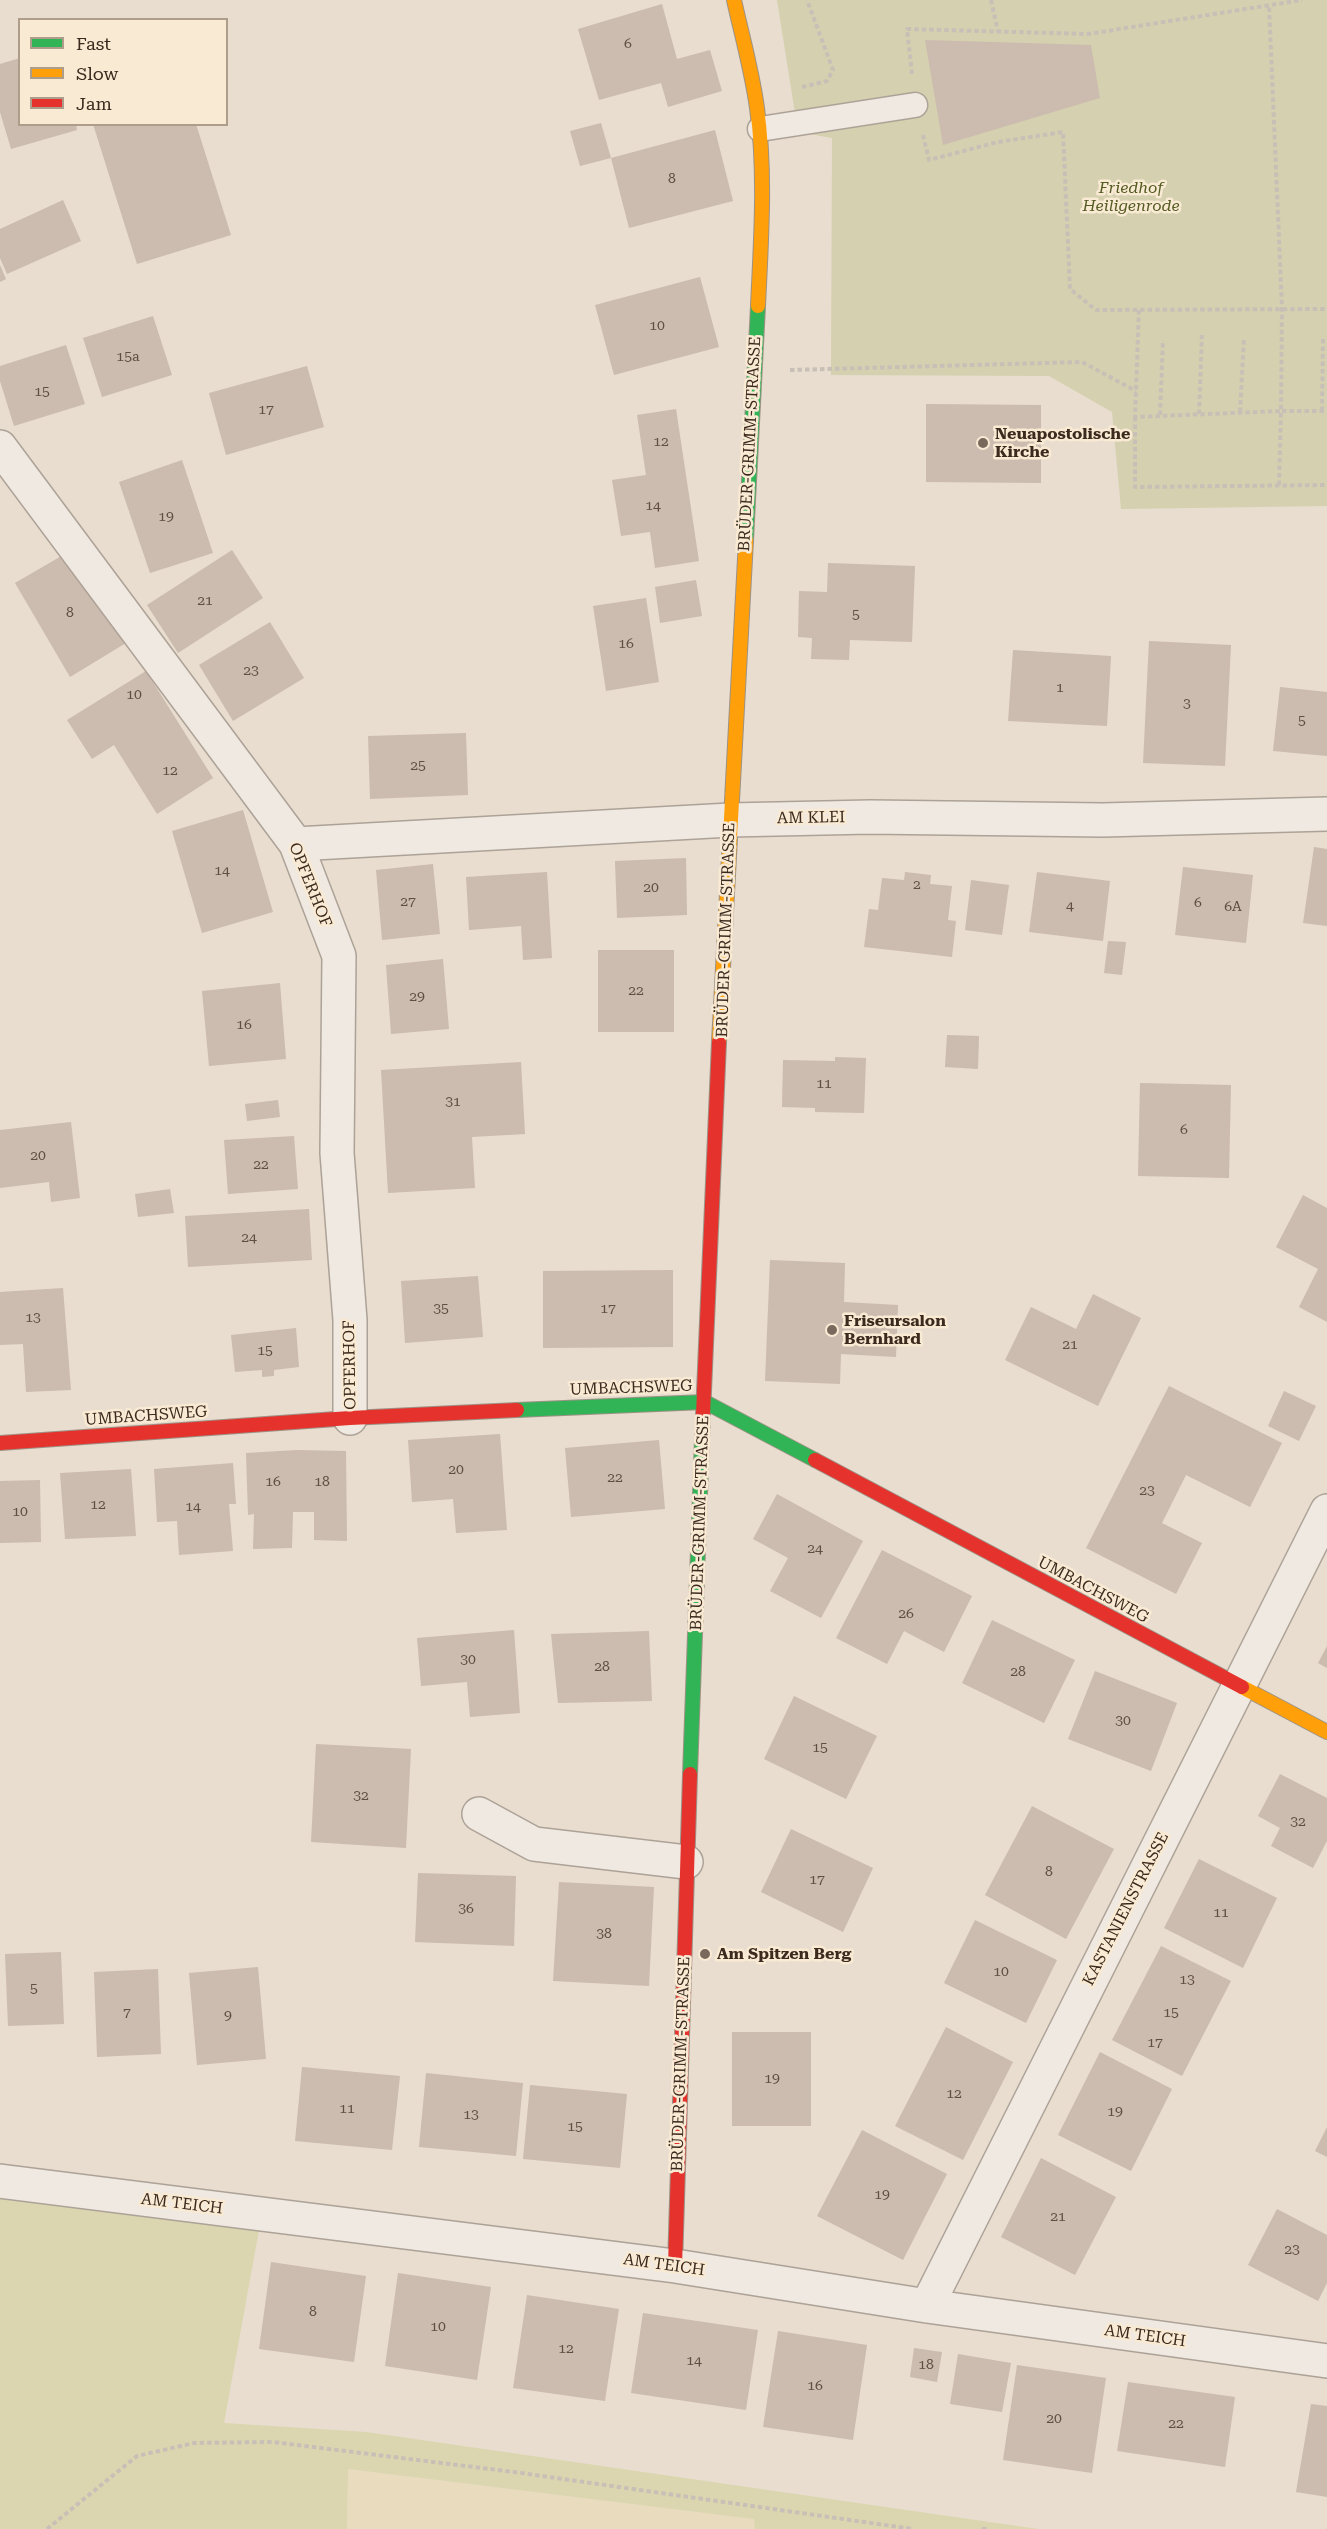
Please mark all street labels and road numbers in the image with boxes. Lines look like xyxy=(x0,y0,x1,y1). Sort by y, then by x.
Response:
street label: BRÜDER-GRIMM-STRASSE xyxy=(735,336,765,552)
street label: AM KLEI xyxy=(777,808,845,828)
street label: BRÜDER-GRIMM-STRASSE xyxy=(713,822,739,1038)
street label: OPFERHOF xyxy=(284,840,336,930)
street label: OPFERHOF xyxy=(340,1320,360,1410)
street label: UMBACHSWEG xyxy=(569,1376,693,1400)
street label: UMBACHSWEG xyxy=(84,1402,208,1430)
street label: BRÜDER-GRIMM-STRASSE xyxy=(687,1415,713,1631)
street label: UMBACHSWEG xyxy=(1034,1553,1152,1627)
street label: KASTANIENSTRASSE xyxy=(1079,1829,1173,1989)
street label: BRÜDER-GRIMM-STRASSE xyxy=(668,1956,694,2172)
street label: AM TEICH xyxy=(140,2189,224,2219)
street label: AM TEICH xyxy=(622,2250,706,2280)
street label: AM TEICH xyxy=(1103,2321,1187,2351)

